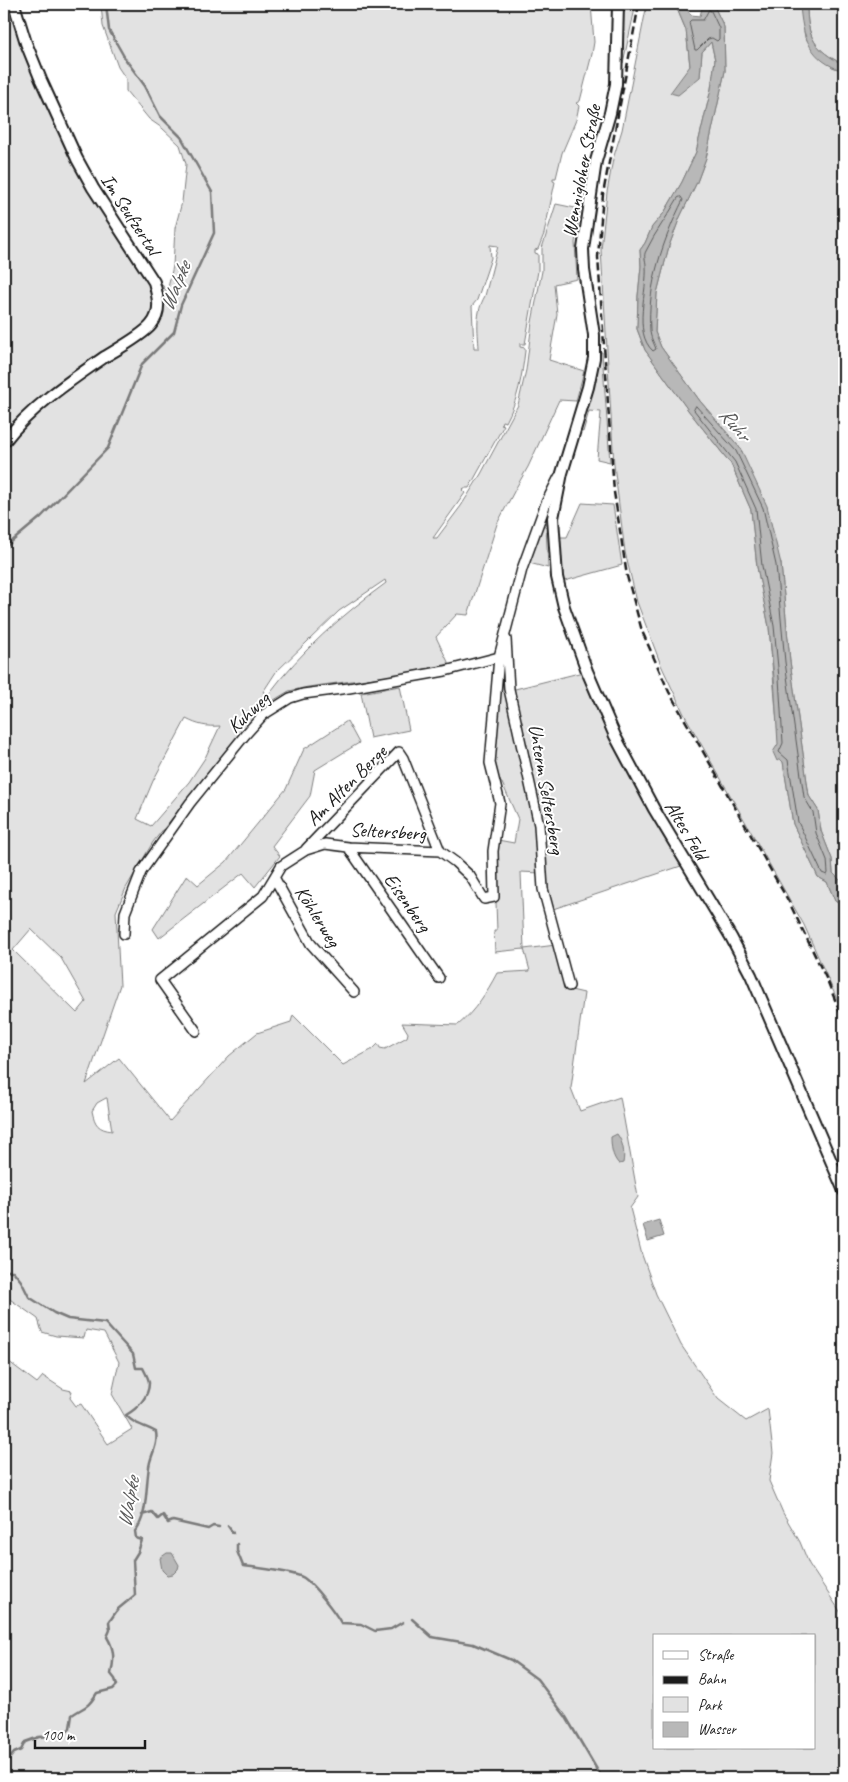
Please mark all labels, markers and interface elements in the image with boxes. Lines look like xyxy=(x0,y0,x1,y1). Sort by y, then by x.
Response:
street label: Wennigloher Straße xyxy=(556,101,607,239)
street label: Im Seufzertal xyxy=(95,169,168,263)
water label: Walpke xyxy=(154,255,198,314)
water label: Ruhr xyxy=(714,402,759,449)
street label: Kuhweg xyxy=(222,685,276,738)
street label: Unterm Seltersberg xyxy=(523,722,571,858)
street label: Am Alten Berge xyxy=(301,739,393,831)
street label: Altes Feld xyxy=(659,796,716,867)
street label: Seltersberg xyxy=(349,817,427,846)
street label: Eisenberg xyxy=(378,868,438,938)
street label: Köhlerweg xyxy=(289,881,347,953)
water label: Walpke xyxy=(111,1472,146,1529)
legend xyxy=(653,1634,816,1750)
text: Straße xyxy=(698,1646,734,1665)
text: Bahn xyxy=(698,1670,726,1689)
text: Park xyxy=(698,1696,723,1715)
scale bar xyxy=(35,1717,145,1749)
text: Wasser xyxy=(698,1720,737,1739)
text: 100 m xyxy=(42,1726,76,1745)

